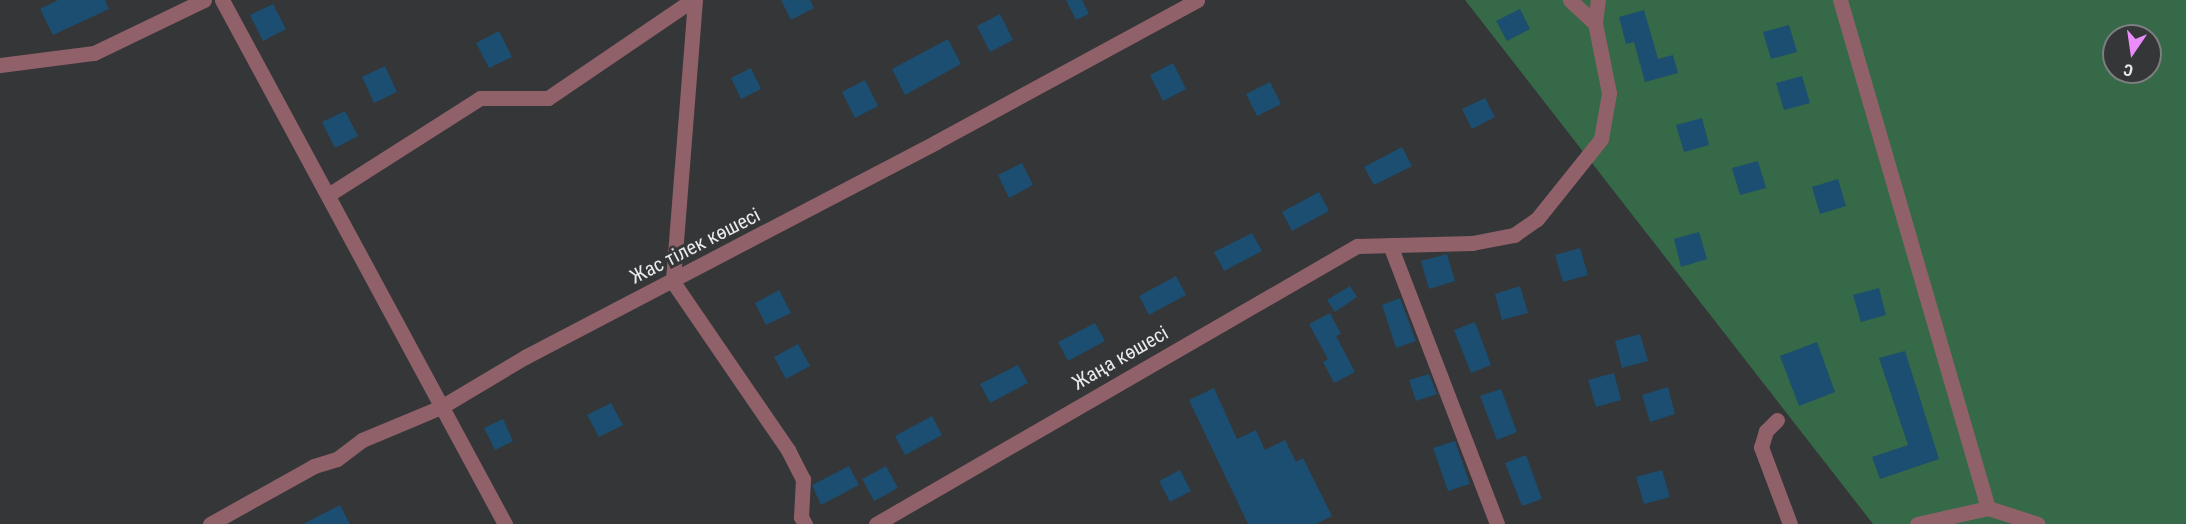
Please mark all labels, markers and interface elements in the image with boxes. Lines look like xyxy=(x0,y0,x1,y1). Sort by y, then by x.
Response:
north arrow xyxy=(2102,24,2162,84)
text: С xyxy=(2122,60,2135,80)
street label: Жас тілек көшесі xyxy=(626,203,764,289)
street label: Жаңа көшесі xyxy=(1068,321,1172,395)

